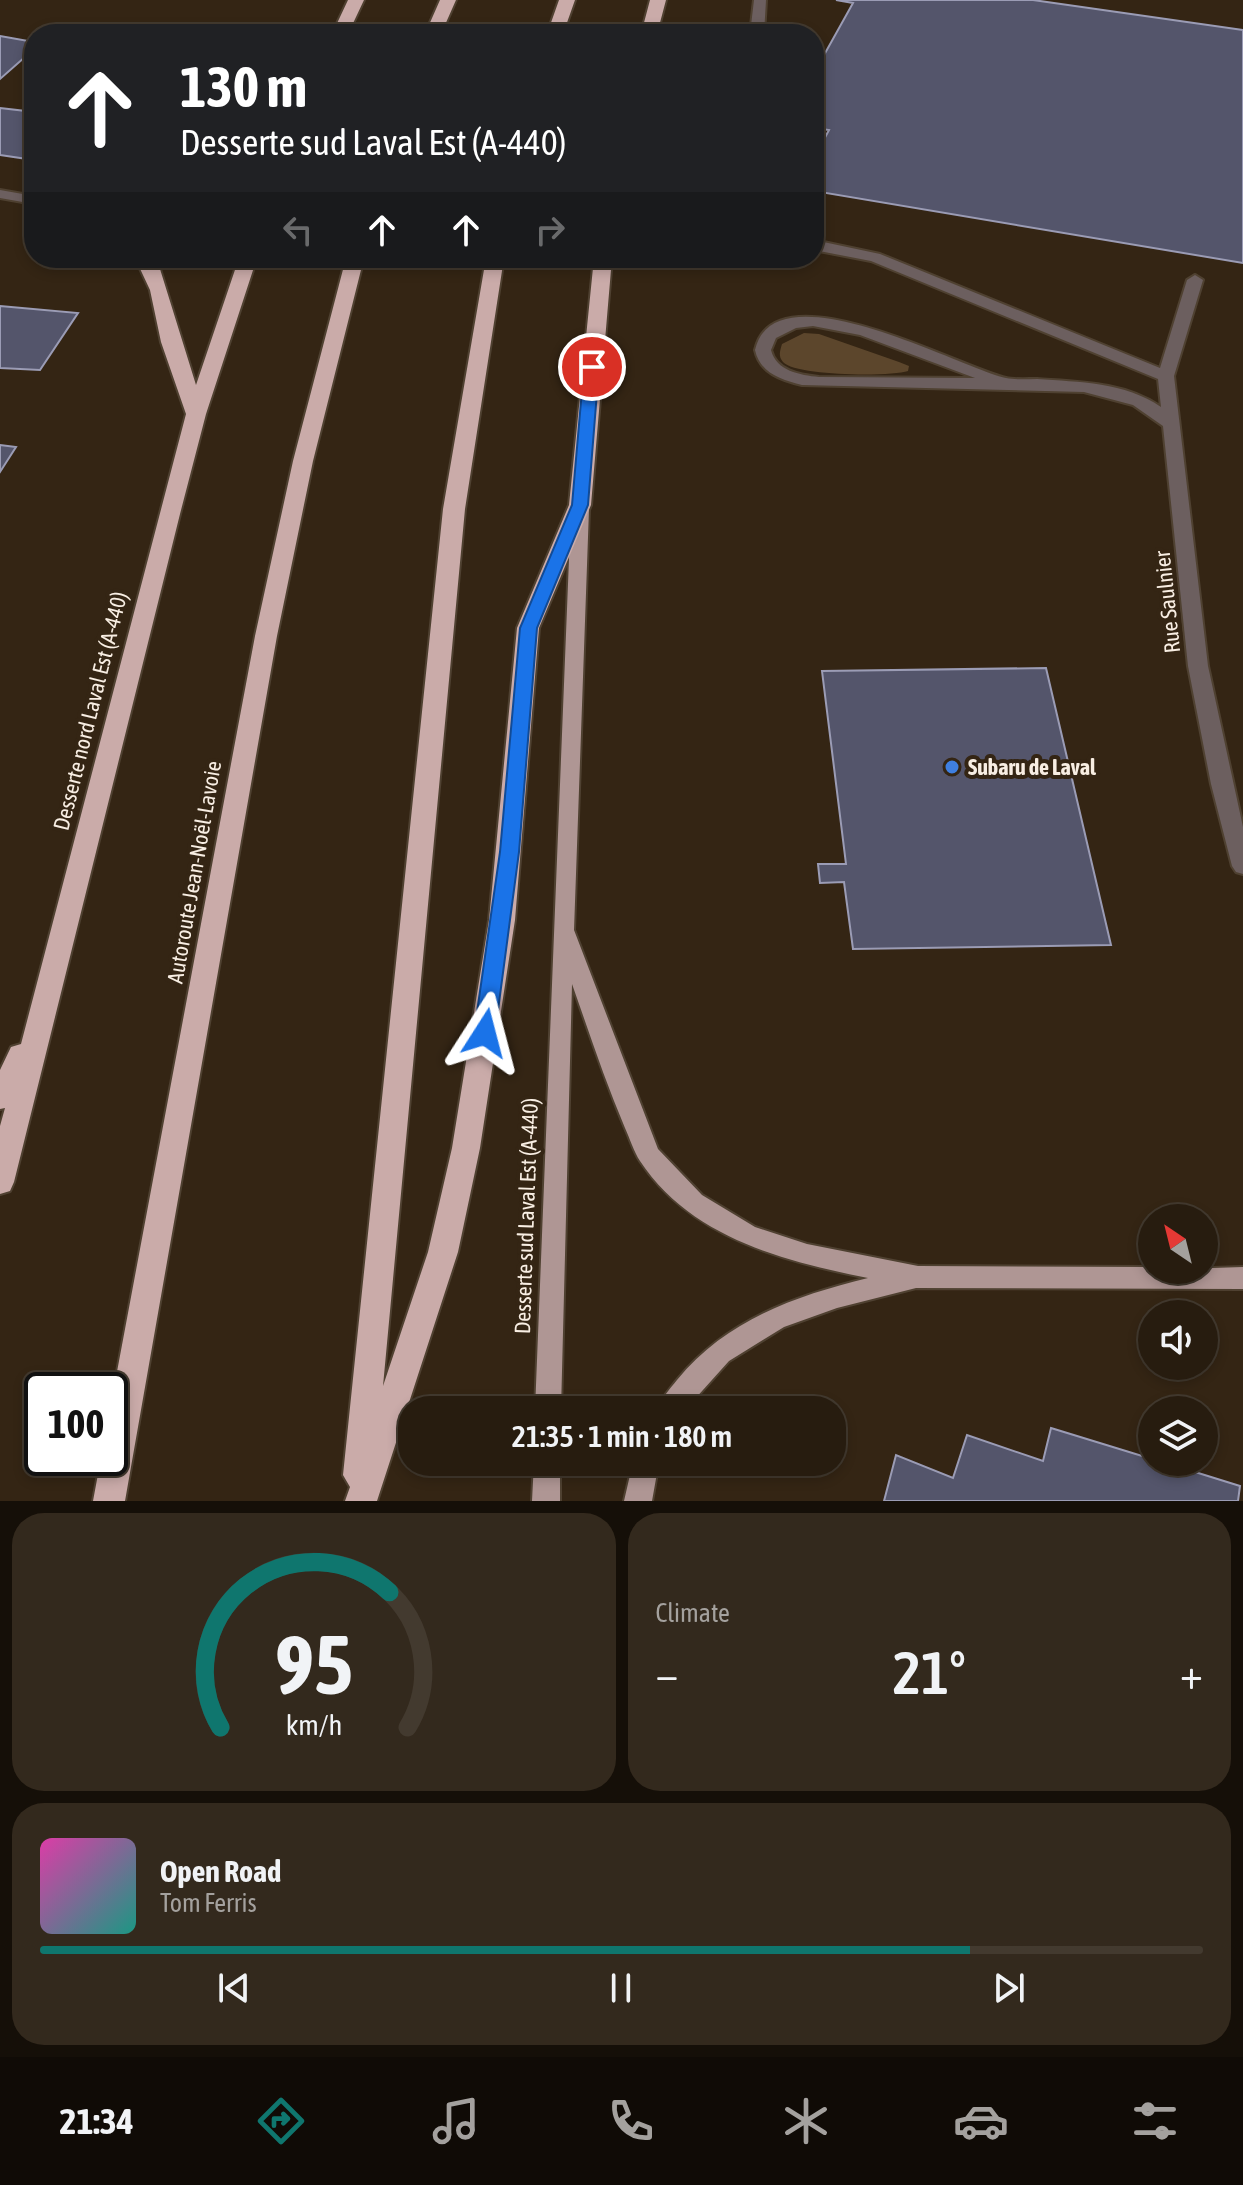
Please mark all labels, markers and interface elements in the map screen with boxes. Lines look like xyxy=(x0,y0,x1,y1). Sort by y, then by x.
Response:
text: 130 m xyxy=(180,55,307,119)
icon: ahead xyxy=(48,56,152,160)
text: Desserte sud Laval Est (A-440) xyxy=(180,121,566,163)
icon: left xyxy=(276,208,320,252)
icon: ahead xyxy=(360,208,404,252)
icon: ahead xyxy=(444,208,488,252)
icon: right xyxy=(528,208,572,252)
pin xyxy=(558,333,626,401)
icon: arrive xyxy=(570,345,614,389)
street label: Rue Saulnier xyxy=(1149,549,1185,654)
street label: Desserte nord Laval Est (A-440) xyxy=(48,589,132,833)
place label: Subaru de Laval xyxy=(968,754,1097,780)
marker: Subaru de Laval xyxy=(943,758,961,776)
street label: Autoroute Jean-Noël-Lavoie xyxy=(162,759,226,985)
position arrow xyxy=(443,991,527,1075)
street label: Desserte sud Laval Est (A-440) xyxy=(509,1098,543,1334)
north arrow xyxy=(1138,1204,1218,1284)
map controls xyxy=(1138,1204,1218,1476)
button: sound xyxy=(1138,1300,1218,1380)
speed limit sign: 100 xyxy=(24,1372,128,1476)
button: layers xyxy=(1138,1396,1218,1476)
text: 21:35 · 1 min · 180 m xyxy=(512,1419,732,1453)
text: Climate xyxy=(656,1598,730,1628)
text: 95 xyxy=(275,1616,353,1712)
text: 21° xyxy=(893,1638,966,1707)
text: − xyxy=(656,1648,678,1698)
text: + xyxy=(1180,1648,1203,1698)
text: km/h xyxy=(285,1708,342,1741)
text: Open Road xyxy=(160,1854,281,1888)
text: Tom Ferris xyxy=(160,1888,257,1918)
icon: previous xyxy=(212,1966,256,2010)
icon: pause xyxy=(599,1966,643,2010)
icon: next xyxy=(987,1966,1031,2010)
icon: directions xyxy=(253,2093,309,2149)
icon: music xyxy=(428,2093,484,2149)
icon: phone xyxy=(603,2093,659,2149)
icon: climate xyxy=(778,2093,834,2149)
icon: car xyxy=(953,2093,1009,2149)
icon: filters xyxy=(1127,2093,1183,2149)
text: 21:34 xyxy=(59,2100,134,2142)

